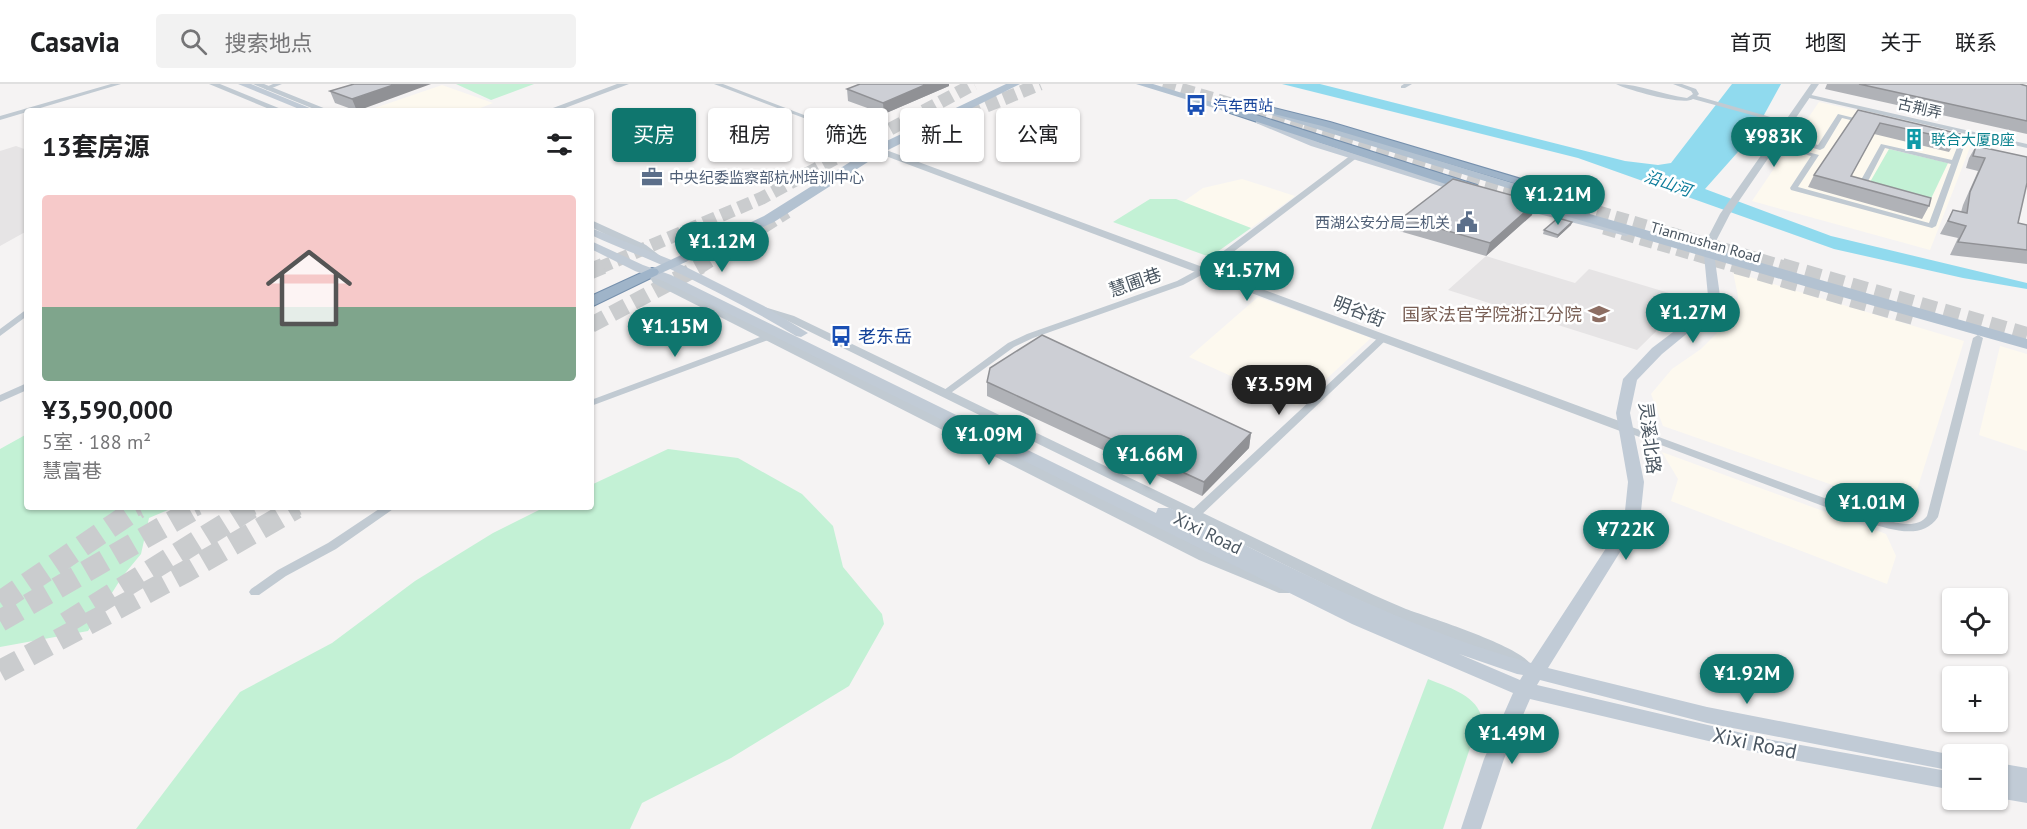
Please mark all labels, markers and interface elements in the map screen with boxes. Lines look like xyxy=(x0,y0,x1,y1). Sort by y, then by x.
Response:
search box xyxy=(156,14,576,68)
text: Casavia xyxy=(30,23,120,60)
icon: search xyxy=(177,25,210,58)
text: 搜索地点 xyxy=(225,29,313,57)
text: 首页 xyxy=(1730,29,1772,56)
text: 地图 xyxy=(1805,29,1847,56)
text: 关于 xyxy=(1880,29,1922,56)
text: 联系 xyxy=(1955,29,1997,56)
bus stop icon: 汽车西站 xyxy=(1184,93,1208,117)
street label: 古荆弄 xyxy=(1896,94,1944,122)
place label: 汽车西站 xyxy=(1213,96,1273,115)
chip: 买房 xyxy=(612,108,696,162)
chip: 租房 xyxy=(708,108,792,162)
chip: 筛选 xyxy=(804,108,888,162)
chip: 新上 xyxy=(900,108,984,162)
chip: 公寓 xyxy=(996,108,1080,162)
pin: ¥983K xyxy=(1732,117,1816,168)
text: ¥983K xyxy=(1745,123,1803,149)
building icon: 联合大厦B座 xyxy=(1902,127,1926,151)
icon: filters xyxy=(543,128,576,161)
text: 13套房源 xyxy=(42,130,149,163)
place label: 联合大厦B座 xyxy=(1931,130,2015,149)
office icon: 中央纪委监察部杭州培训中心 xyxy=(640,165,664,189)
water label: 沿山河 xyxy=(1642,166,1697,201)
place label: 中央纪委监察部杭州培训中心 xyxy=(669,168,864,187)
pin: ¥1.21M xyxy=(1509,175,1607,226)
text: ¥1.21M xyxy=(1525,181,1591,207)
public building icon: 西湖公安分局二机关 xyxy=(1455,210,1479,234)
place label: 西湖公安分局二机关 xyxy=(1315,213,1450,232)
street label: Tianmushan Road xyxy=(1648,217,1764,267)
pin: ¥1.12M xyxy=(673,222,771,273)
text: ¥1.12M xyxy=(689,228,755,254)
icon: home xyxy=(255,234,363,342)
pin: ¥1.57M xyxy=(1198,251,1296,302)
text: ¥1.57M xyxy=(1214,257,1280,283)
street label: 慧圃巷 xyxy=(1106,262,1164,302)
street label: 明谷街 xyxy=(1330,291,1388,331)
pin: ¥1.27M xyxy=(1644,293,1742,344)
text: ¥1.27M xyxy=(1660,299,1726,325)
school or university icon: 国家法官学院浙江分院 xyxy=(1587,302,1611,326)
place label: 国家法官学院浙江分院 xyxy=(1402,303,1582,326)
pin: ¥1.15M xyxy=(626,307,724,358)
text: ¥1.15M xyxy=(642,313,708,339)
bus stop icon: 老东岳 xyxy=(829,324,853,348)
place label: 老东岳 xyxy=(858,325,912,348)
pin: ¥3.59M xyxy=(1230,365,1328,416)
text: ¥3.59M xyxy=(1246,371,1312,397)
text: ¥3,590,000 xyxy=(42,393,173,426)
street label: 灵溪北路 xyxy=(1634,401,1666,475)
pin: ¥1.09M xyxy=(940,415,1038,466)
text: ¥1.09M xyxy=(956,421,1022,447)
text: 5室 · 188 m² xyxy=(42,429,151,455)
pin: ¥1.66M xyxy=(1101,435,1199,486)
text: ¥1.66M xyxy=(1117,441,1183,467)
text: 慧富巷 xyxy=(42,458,102,484)
pin: ¥1.01M xyxy=(1823,483,1921,534)
text: ¥1.01M xyxy=(1839,489,1905,515)
street label: Xixi Road xyxy=(1170,507,1246,559)
pin: ¥722K xyxy=(1584,510,1668,561)
text: ¥722K xyxy=(1597,516,1655,542)
map controls xyxy=(1942,588,2008,810)
button: locate xyxy=(1942,588,2008,654)
pin: ¥1.92M xyxy=(1698,654,1796,705)
text: ¥1.92M xyxy=(1714,660,1780,686)
button: + xyxy=(1942,666,2008,732)
pin: ¥1.49M xyxy=(1463,714,1561,765)
text: ¥1.49M xyxy=(1479,720,1545,746)
street label: Xixi Road xyxy=(1711,721,1799,765)
button: − xyxy=(1942,744,2008,810)

